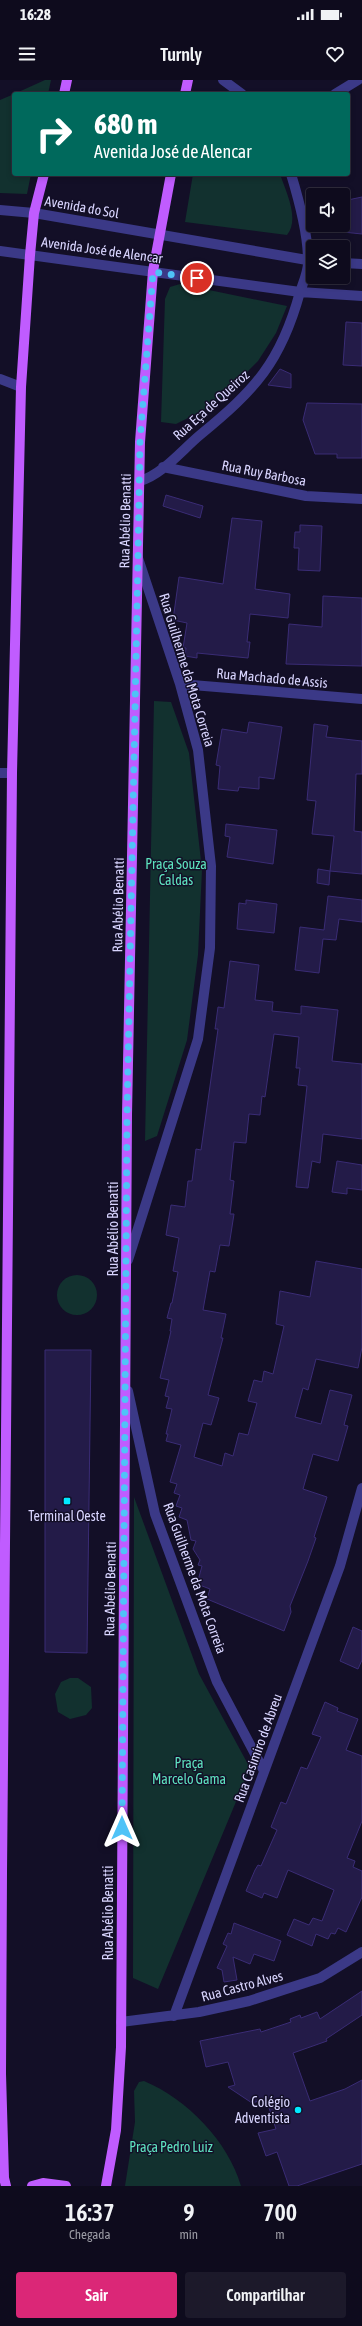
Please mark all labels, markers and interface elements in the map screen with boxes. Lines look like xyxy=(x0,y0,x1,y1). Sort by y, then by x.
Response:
text: 16:28 xyxy=(20,6,51,23)
icon: menu xyxy=(16,43,38,65)
icon: heart xyxy=(324,43,346,65)
text: Turnly xyxy=(160,44,202,65)
icon: right xyxy=(28,108,80,160)
text: 680 m xyxy=(94,108,157,140)
text: Avenida José de Alencar xyxy=(94,141,252,162)
map controls xyxy=(306,188,350,284)
button: sound xyxy=(306,188,350,232)
street label: Avenida do Sol xyxy=(44,193,121,221)
street label: Avenida José de Alencar xyxy=(40,234,165,267)
button: layers xyxy=(306,240,350,284)
pin xyxy=(180,261,214,295)
icon: arrive xyxy=(186,267,208,289)
street label: Rua Eça de Queiroz xyxy=(170,367,252,443)
street label: Rua Ruy Barbosa xyxy=(220,457,308,489)
street label: Rua Abélio Benatti xyxy=(116,473,134,569)
street label: Rua Guilherme da Mota Correia xyxy=(156,591,218,749)
street label: Rua Machado de Assis xyxy=(216,665,328,691)
park label: Praça Souza Caldas xyxy=(145,856,207,888)
street label: Rua Abélio Benatti xyxy=(109,857,127,953)
street label: Rua Abélio Benatti xyxy=(105,1181,121,1277)
marker: Terminal Oeste xyxy=(62,1496,72,1506)
street label: Rua Guilherme da Mota Correia xyxy=(160,1500,230,1656)
place label: Terminal Oeste xyxy=(28,1508,106,1524)
street label: Rua Abélio Benatti xyxy=(101,1541,119,1637)
street label: Rua Casimiro de Abreu xyxy=(231,1691,285,1805)
park label: Praça Marcelo Gama xyxy=(152,1755,226,1787)
position arrow xyxy=(101,1807,143,1849)
street label: Rua Abélio Benatti xyxy=(100,1865,116,1961)
street label: Rua Castro Alves xyxy=(199,1967,285,2005)
place label: Colégio Adventista xyxy=(235,2094,290,2126)
marker: Colégio Adventista xyxy=(293,2105,303,2115)
park label: Praça Pedro Luiz xyxy=(129,2139,213,2155)
text: 16:37 xyxy=(65,2199,114,2226)
text: 9 xyxy=(183,2199,194,2226)
text: 700 xyxy=(263,2199,297,2226)
text: Chegada xyxy=(69,2227,111,2242)
text: min xyxy=(179,2227,198,2242)
text: m xyxy=(275,2227,285,2242)
button: Sair xyxy=(16,2272,177,2318)
button: Compartilhar xyxy=(185,2272,346,2318)

